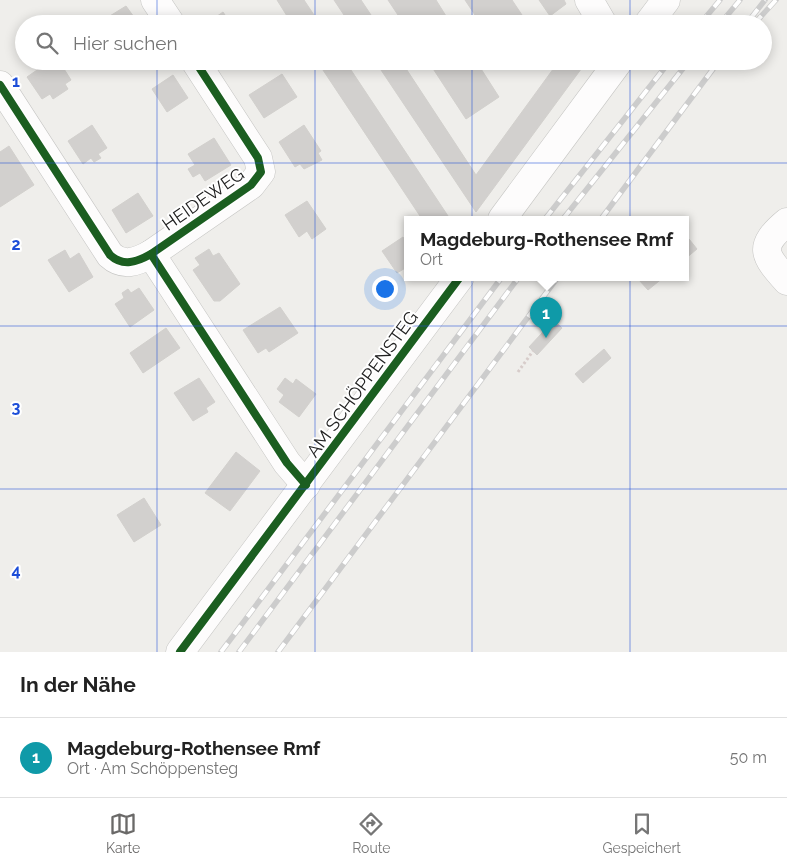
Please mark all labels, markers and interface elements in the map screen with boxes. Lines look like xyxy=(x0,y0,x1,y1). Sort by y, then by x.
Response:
search box xyxy=(15,15,772,70)
icon: search xyxy=(33,29,61,57)
text: Hier suchen xyxy=(73,32,178,54)
text: 1 xyxy=(12,72,20,91)
street label: HEIDEWEG xyxy=(158,163,248,235)
popup xyxy=(404,216,689,281)
text: Magdeburg-Rothensee Rmf xyxy=(420,228,673,250)
text: 2 xyxy=(11,235,21,254)
text: Ort xyxy=(420,250,443,269)
your location xyxy=(372,276,398,302)
pin: 1 xyxy=(530,297,562,338)
street label: AM SCHÖPPENSTEG xyxy=(302,307,422,461)
text: 3 xyxy=(12,398,21,417)
text: 4 xyxy=(11,561,21,580)
text: In der Nähe xyxy=(20,672,136,697)
text: Magdeburg-Rothensee Rmf xyxy=(67,737,320,759)
text: 1 xyxy=(32,748,40,767)
text: 50 m xyxy=(730,748,767,767)
text: Ort · Am Schöppensteg xyxy=(67,759,238,778)
tab: Karte xyxy=(106,810,140,856)
tab: Route xyxy=(352,810,391,856)
tab: Gespeichert xyxy=(602,810,681,856)

